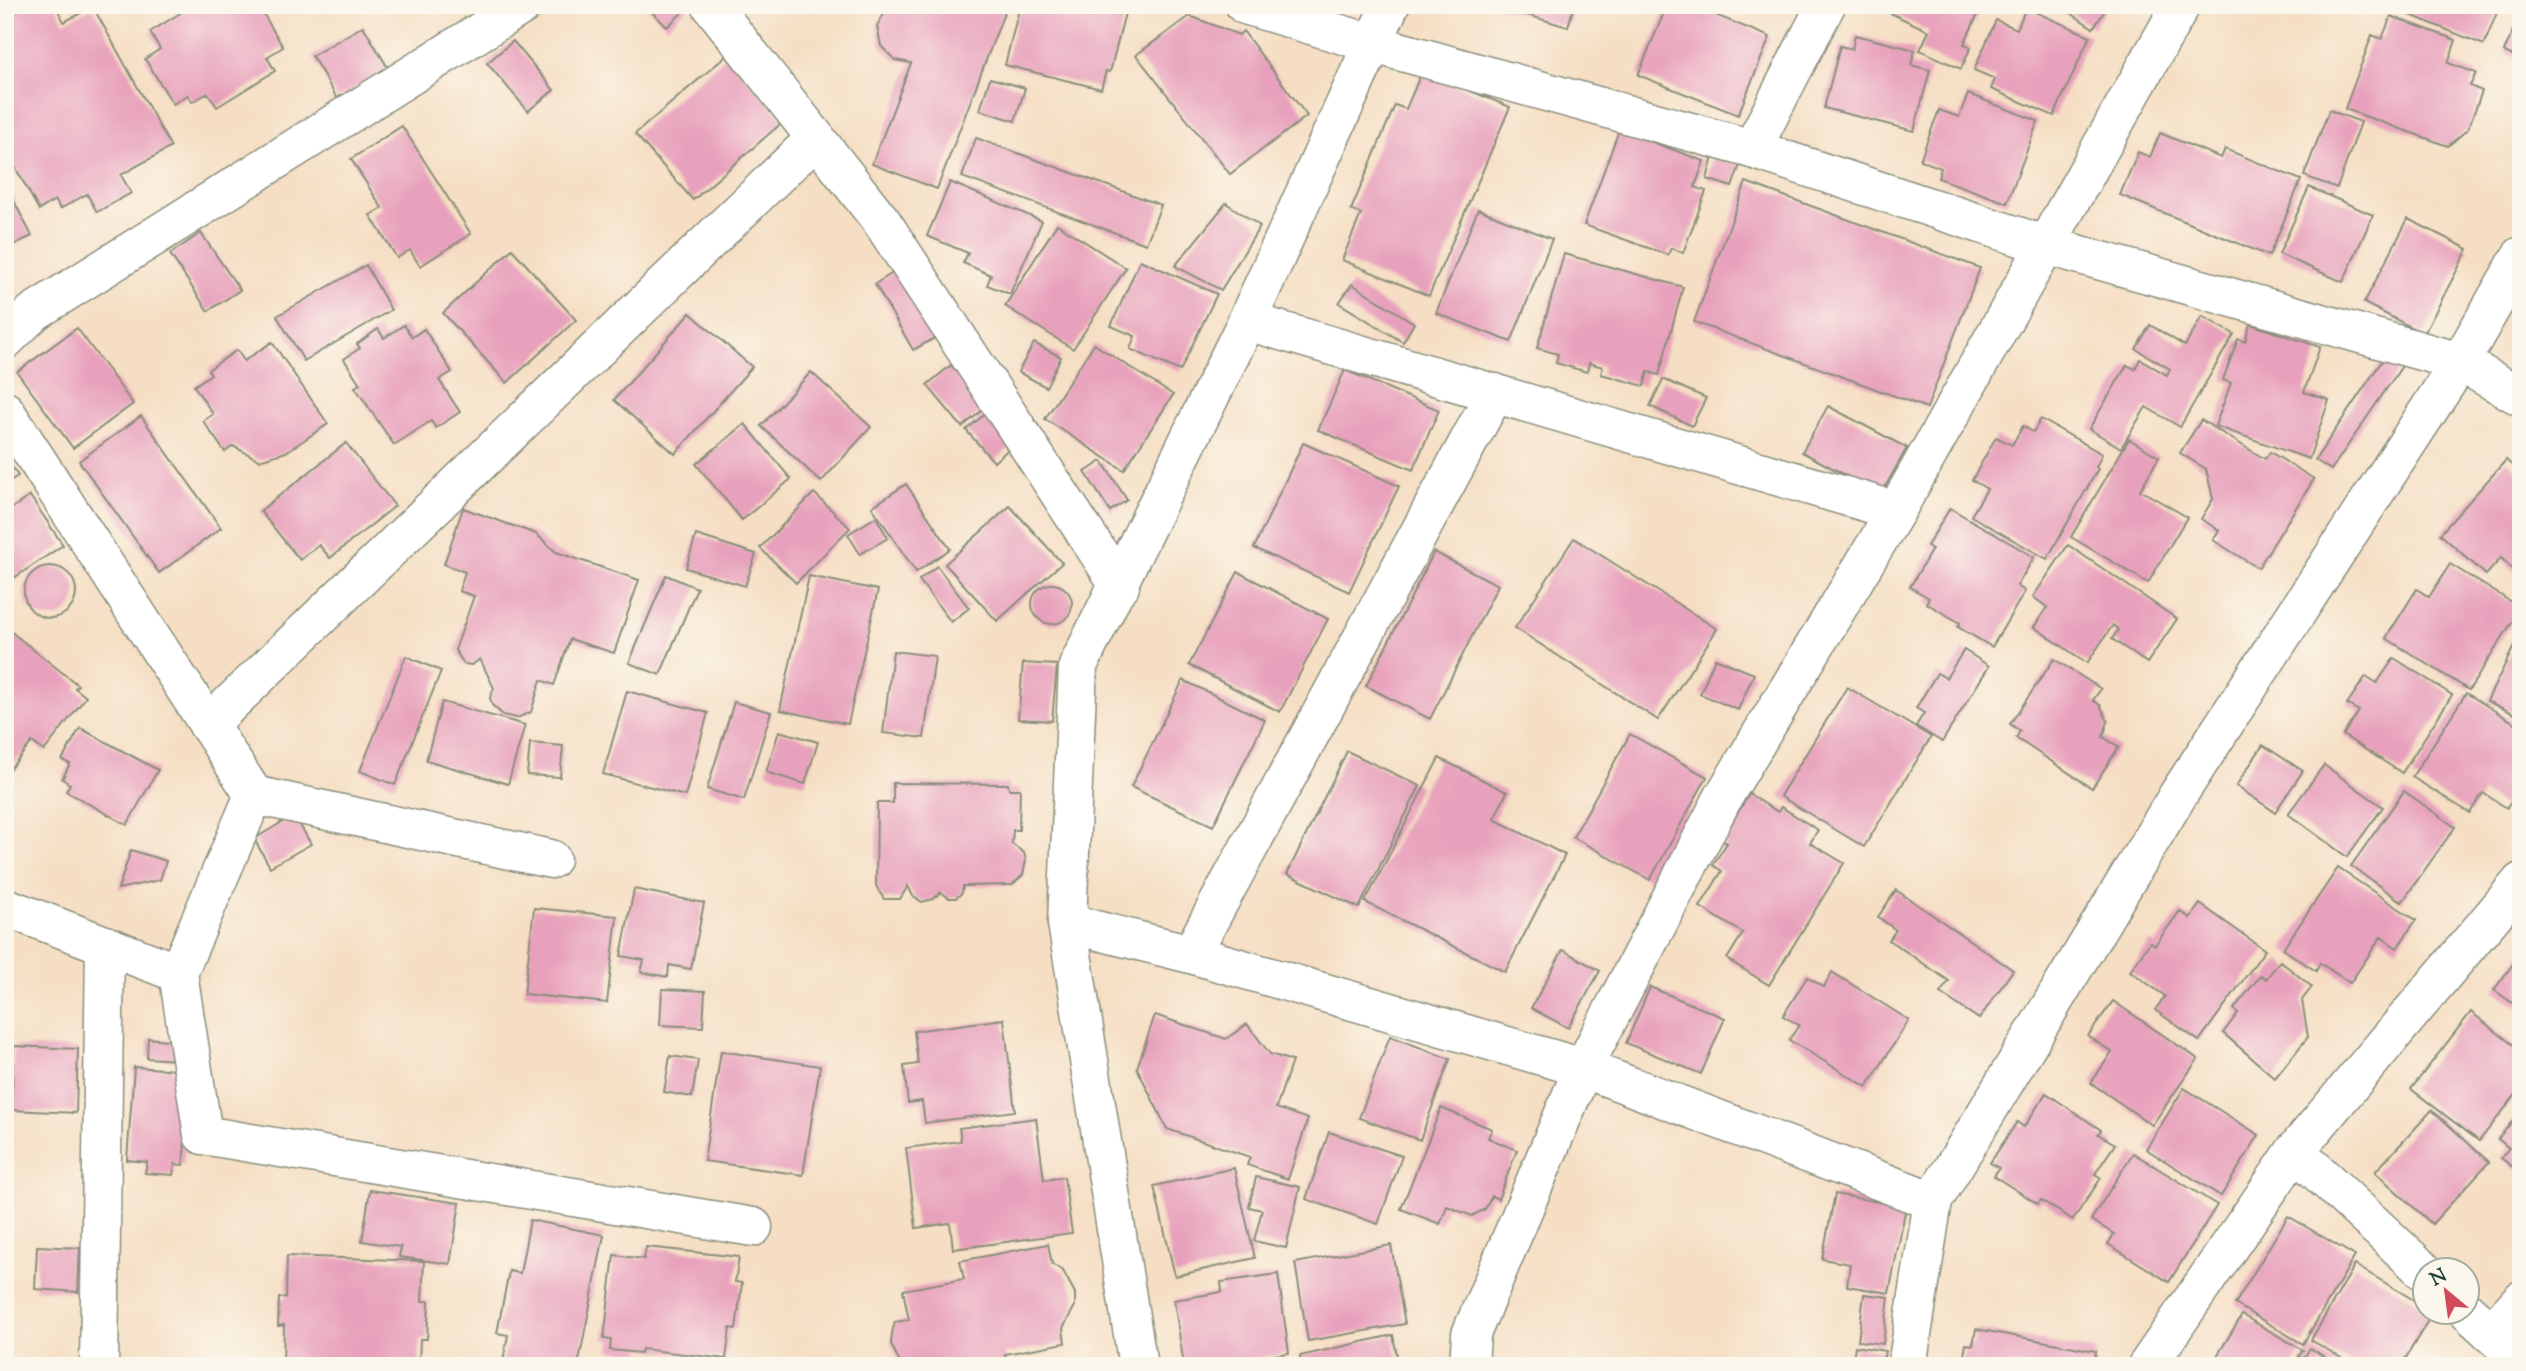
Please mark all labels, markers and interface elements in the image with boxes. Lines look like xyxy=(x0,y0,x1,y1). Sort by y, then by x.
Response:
north arrow xyxy=(2410,1256,2480,1326)
text: N xyxy=(2426,1263,2452,1294)

